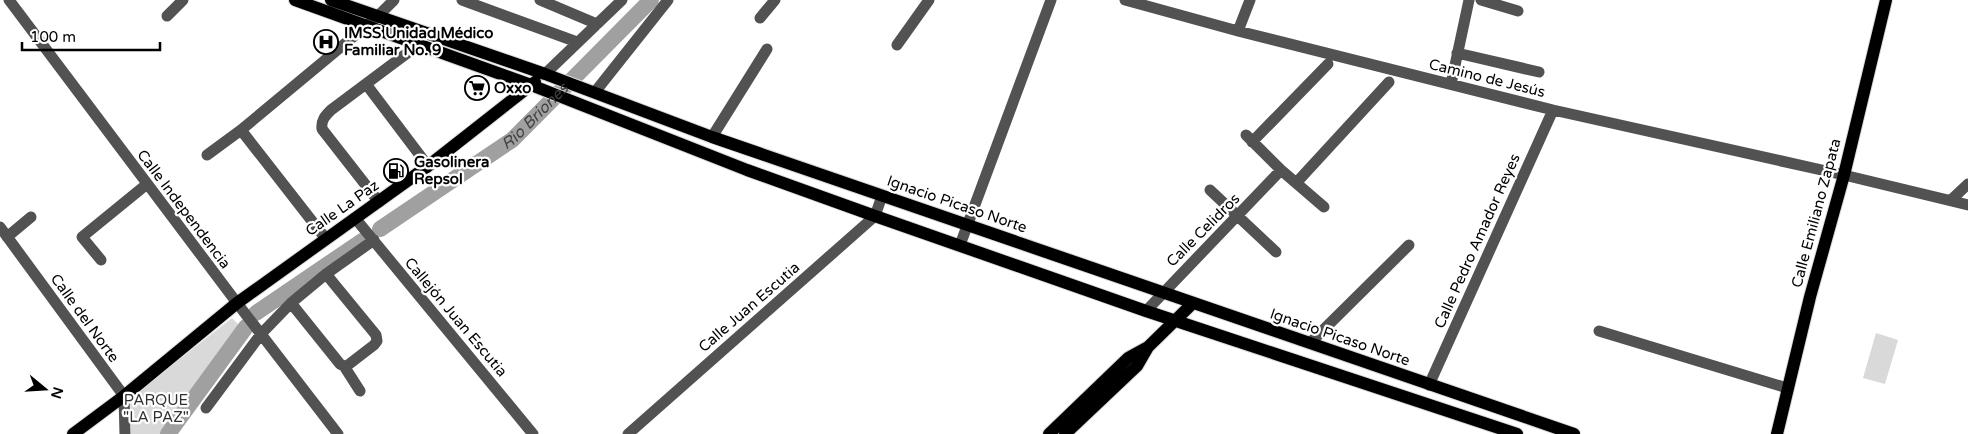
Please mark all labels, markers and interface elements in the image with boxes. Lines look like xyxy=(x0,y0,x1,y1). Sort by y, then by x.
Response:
scale bar xyxy=(22,20,160,52)
place label: IMSS Unidad Médico Familiar No. 9 xyxy=(344,24,493,59)
text: 100 m xyxy=(30,28,76,46)
hospital icon: IMSS Unidad Médico Familiar No. 9 xyxy=(313,29,339,55)
street label: Camino de Jesús xyxy=(1427,55,1547,101)
supermarket icon: Oxxo xyxy=(464,75,490,101)
water label: Rio Briones xyxy=(498,78,574,154)
place label: Oxxo xyxy=(494,79,531,97)
street label: Calle Emiliano Zapata xyxy=(1787,136,1845,290)
street label: Calle Independencia xyxy=(133,146,235,272)
street label: Calle Pedro Amador Reyes xyxy=(1430,151,1524,331)
place label: Gasolinera Repsol xyxy=(414,153,489,189)
fuel station icon: Gasolinera Repsol xyxy=(383,158,409,184)
street label: Ignacio Picaso Norte xyxy=(885,172,1029,236)
street label: Calle La Paz xyxy=(302,176,382,240)
street label: Calle Celidros xyxy=(1163,190,1243,270)
street label: Callejón Juan Escutia xyxy=(401,254,511,380)
street label: Calle Juan Escutia xyxy=(695,258,803,356)
street label: Calle del Norte xyxy=(47,270,123,366)
street label: Ignacio Picaso Norte xyxy=(1268,305,1412,369)
north arrow xyxy=(20,364,70,414)
text: N xyxy=(47,385,67,401)
park label: PARQUE "LA PAZ" xyxy=(123,391,189,426)

